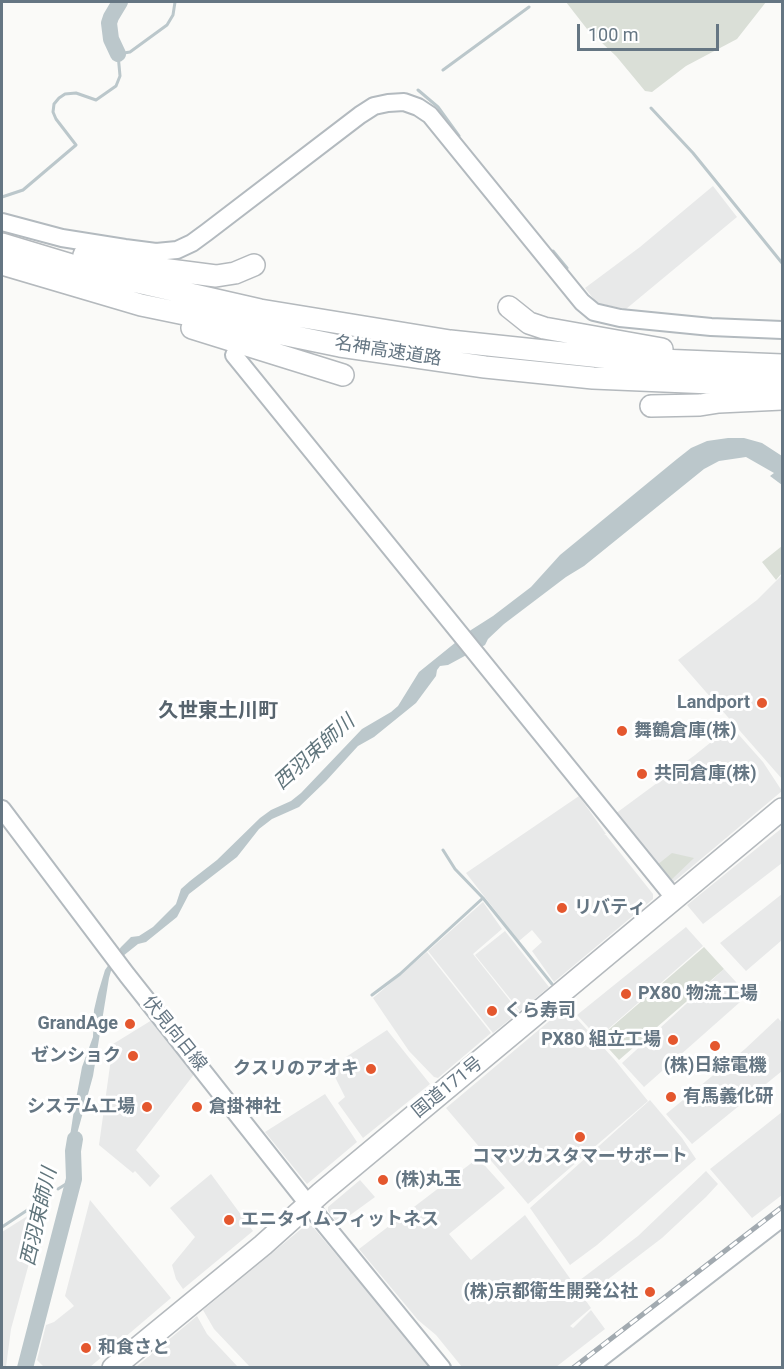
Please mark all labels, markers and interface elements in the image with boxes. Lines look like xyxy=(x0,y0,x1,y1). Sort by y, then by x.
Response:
scale bar xyxy=(580,12,722,50)
text: 100 m xyxy=(588,24,639,45)
street label: 名神高速道路 xyxy=(333,333,443,371)
place label: Landport xyxy=(677,692,750,714)
marker: Landport xyxy=(755,696,769,710)
district label: 久世東土川町 xyxy=(158,700,278,724)
water label: 西羽束師川 xyxy=(270,711,360,795)
place label: 舞鶴倉庫(株) xyxy=(634,720,737,742)
marker: 舞鶴倉庫(株) xyxy=(615,724,629,738)
place label: 共同倉庫(株) xyxy=(654,763,757,785)
marker: 共同倉庫(株) xyxy=(635,767,649,781)
place label: リバティ xyxy=(574,897,646,919)
marker: リバティ xyxy=(555,901,569,915)
place label: PX80 物流工場 xyxy=(638,983,758,1005)
marker: PX80 物流工場 xyxy=(619,987,633,1001)
street label: 伏見向日線 xyxy=(137,992,211,1076)
place label: くら寿司 xyxy=(504,1000,576,1022)
marker: くら寿司 xyxy=(485,1004,499,1018)
place label: GrandAge xyxy=(37,1013,118,1035)
marker: GrandAge xyxy=(123,1017,137,1031)
place label: PX80 組立工場 xyxy=(541,1029,661,1051)
marker: PX80 組立工場 xyxy=(666,1033,680,1047)
marker: (株)日綜電機 xyxy=(708,1039,722,1053)
place label: ゼンショク xyxy=(31,1045,121,1067)
marker: ゼンショク xyxy=(126,1049,140,1063)
street label: 国道171号 xyxy=(408,1053,488,1123)
place label: (株)日綜電機 xyxy=(664,1055,766,1077)
place label: クスリのアオキ xyxy=(233,1058,359,1080)
marker: クスリのアオキ xyxy=(364,1062,378,1076)
place label: 有馬義化研 xyxy=(683,1086,773,1108)
marker: 有馬義化研 xyxy=(664,1090,678,1104)
place label: システム工場 xyxy=(27,1096,135,1118)
place label: 倉掛神社 xyxy=(209,1096,281,1118)
marker: システム工場 xyxy=(140,1100,154,1114)
marker: 倉掛神社 xyxy=(190,1100,204,1114)
marker: コマツカスタマーサポート xyxy=(573,1130,587,1144)
place label: コマツカスタマーサポート xyxy=(472,1146,688,1168)
water label: 西羽束師川 xyxy=(17,1166,63,1268)
place label: (株)丸玉 xyxy=(395,1169,462,1191)
marker: (株)丸玉 xyxy=(376,1173,390,1187)
place label: エニタイムフィットネス xyxy=(241,1209,439,1231)
marker: エニタイムフィットネス xyxy=(222,1213,236,1227)
place label: (株)京都衛生開発公社 xyxy=(463,1281,638,1303)
marker: (株)京都衛生開発公社 xyxy=(643,1285,657,1299)
place label: 和食さと xyxy=(98,1337,170,1359)
marker: 和食さと xyxy=(79,1341,93,1355)

